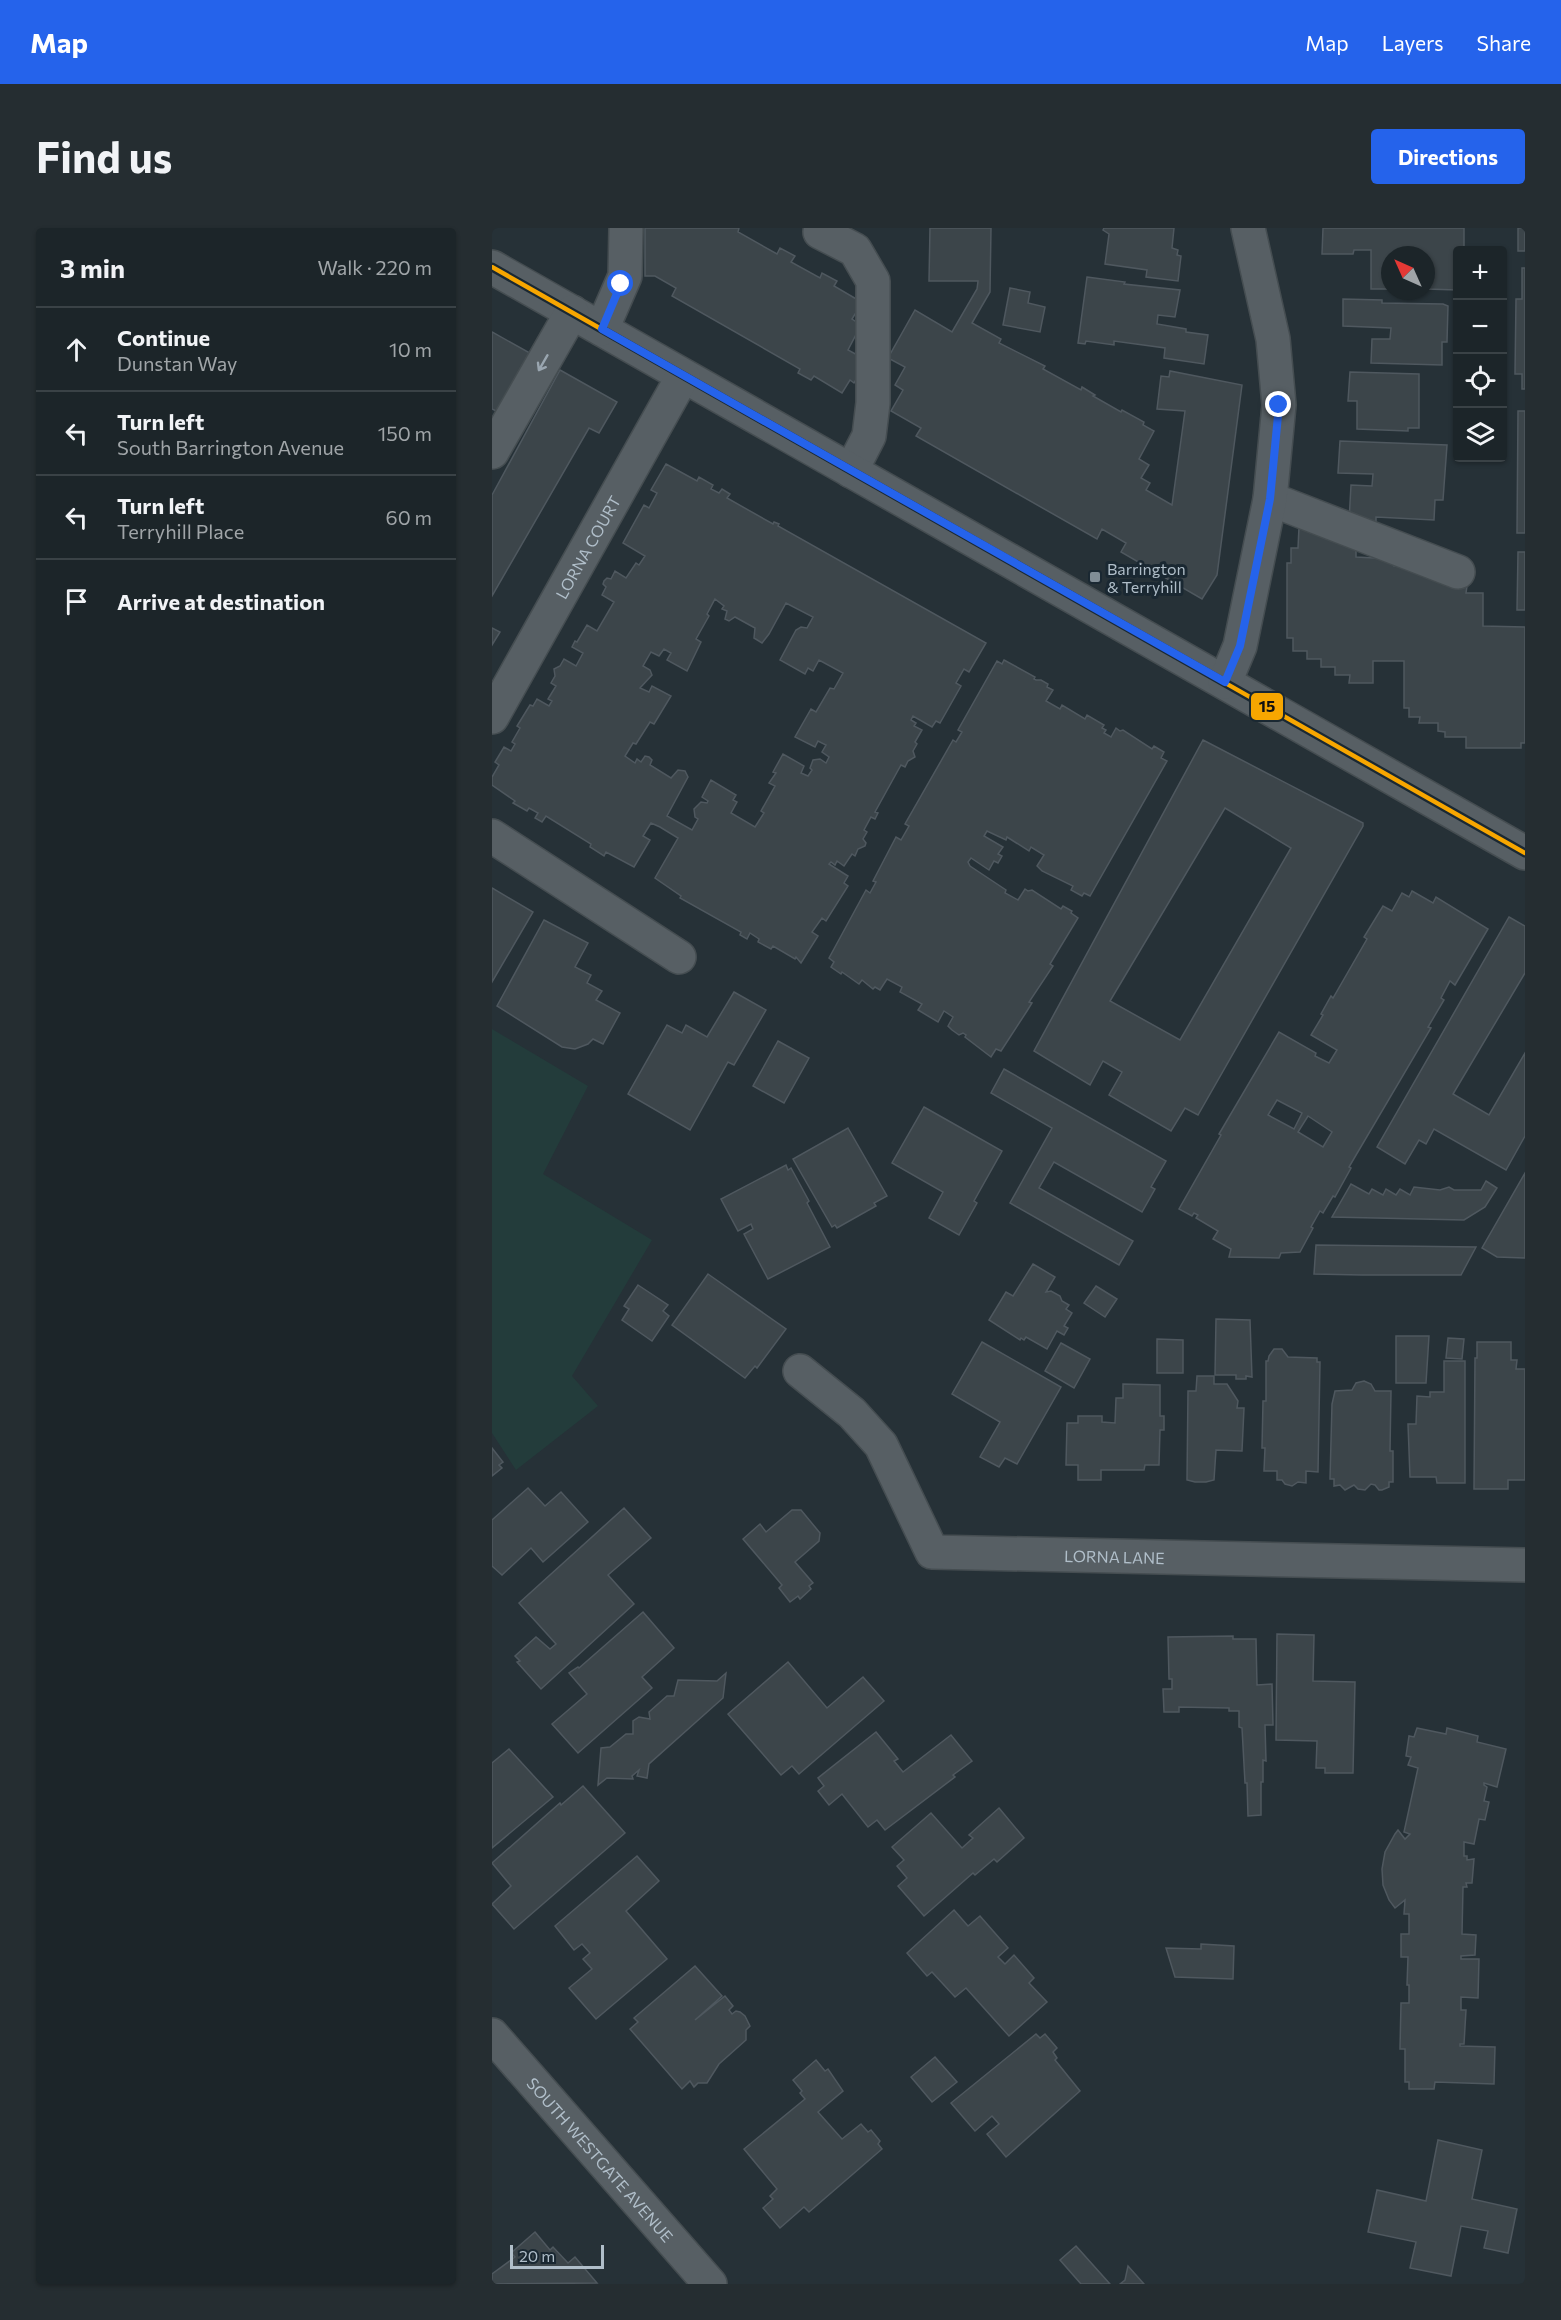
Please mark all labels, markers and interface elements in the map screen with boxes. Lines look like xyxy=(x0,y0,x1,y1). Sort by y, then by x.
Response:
text: Map xyxy=(30,25,88,59)
text: Map xyxy=(1305,30,1349,55)
text: Layers xyxy=(1382,30,1444,55)
text: Share xyxy=(1477,30,1531,55)
button: Directions xyxy=(1371,129,1525,184)
text: Find us xyxy=(36,130,172,182)
north arrow xyxy=(1381,246,1435,300)
map controls xyxy=(1453,246,1507,462)
button: + xyxy=(1453,246,1507,300)
text: 3 min xyxy=(60,252,125,283)
text: Walk · 220 m xyxy=(317,255,432,279)
route start xyxy=(607,270,633,296)
button: − xyxy=(1453,300,1507,354)
text: Continue xyxy=(117,324,210,351)
icon: ahead xyxy=(60,333,93,366)
text: 10 m xyxy=(389,337,432,361)
text: Dunstan Way xyxy=(117,351,237,375)
one-way arrow xyxy=(537,353,548,371)
button: locate xyxy=(1453,354,1507,408)
route end xyxy=(1265,391,1291,417)
text: Turn left xyxy=(117,408,204,435)
button: layers xyxy=(1453,408,1507,462)
icon: left xyxy=(60,417,93,450)
text: 150 m xyxy=(378,421,432,445)
text: South Barrington Avenue xyxy=(117,435,344,459)
text: Turn left xyxy=(117,492,204,519)
street label: LORNA COURT xyxy=(551,492,624,602)
icon: left xyxy=(60,501,93,534)
text: 60 m xyxy=(386,505,432,529)
text: Terryhill Place xyxy=(117,519,244,543)
place label: Barrington & Terryhill xyxy=(1107,559,1186,596)
marker: Barrington & Terryhill xyxy=(1088,570,1102,584)
icon: arrive xyxy=(60,585,93,618)
text: Arrive at destination xyxy=(117,588,325,615)
line badge: 15 xyxy=(1250,692,1284,721)
text: 15 xyxy=(1259,696,1275,715)
street label: LORNA LANE xyxy=(1064,1545,1165,1567)
street label: SOUTH WESTGATE AVENUE xyxy=(524,2073,678,2245)
scale bar xyxy=(510,2242,604,2270)
text: 20 m xyxy=(519,2246,555,2265)

